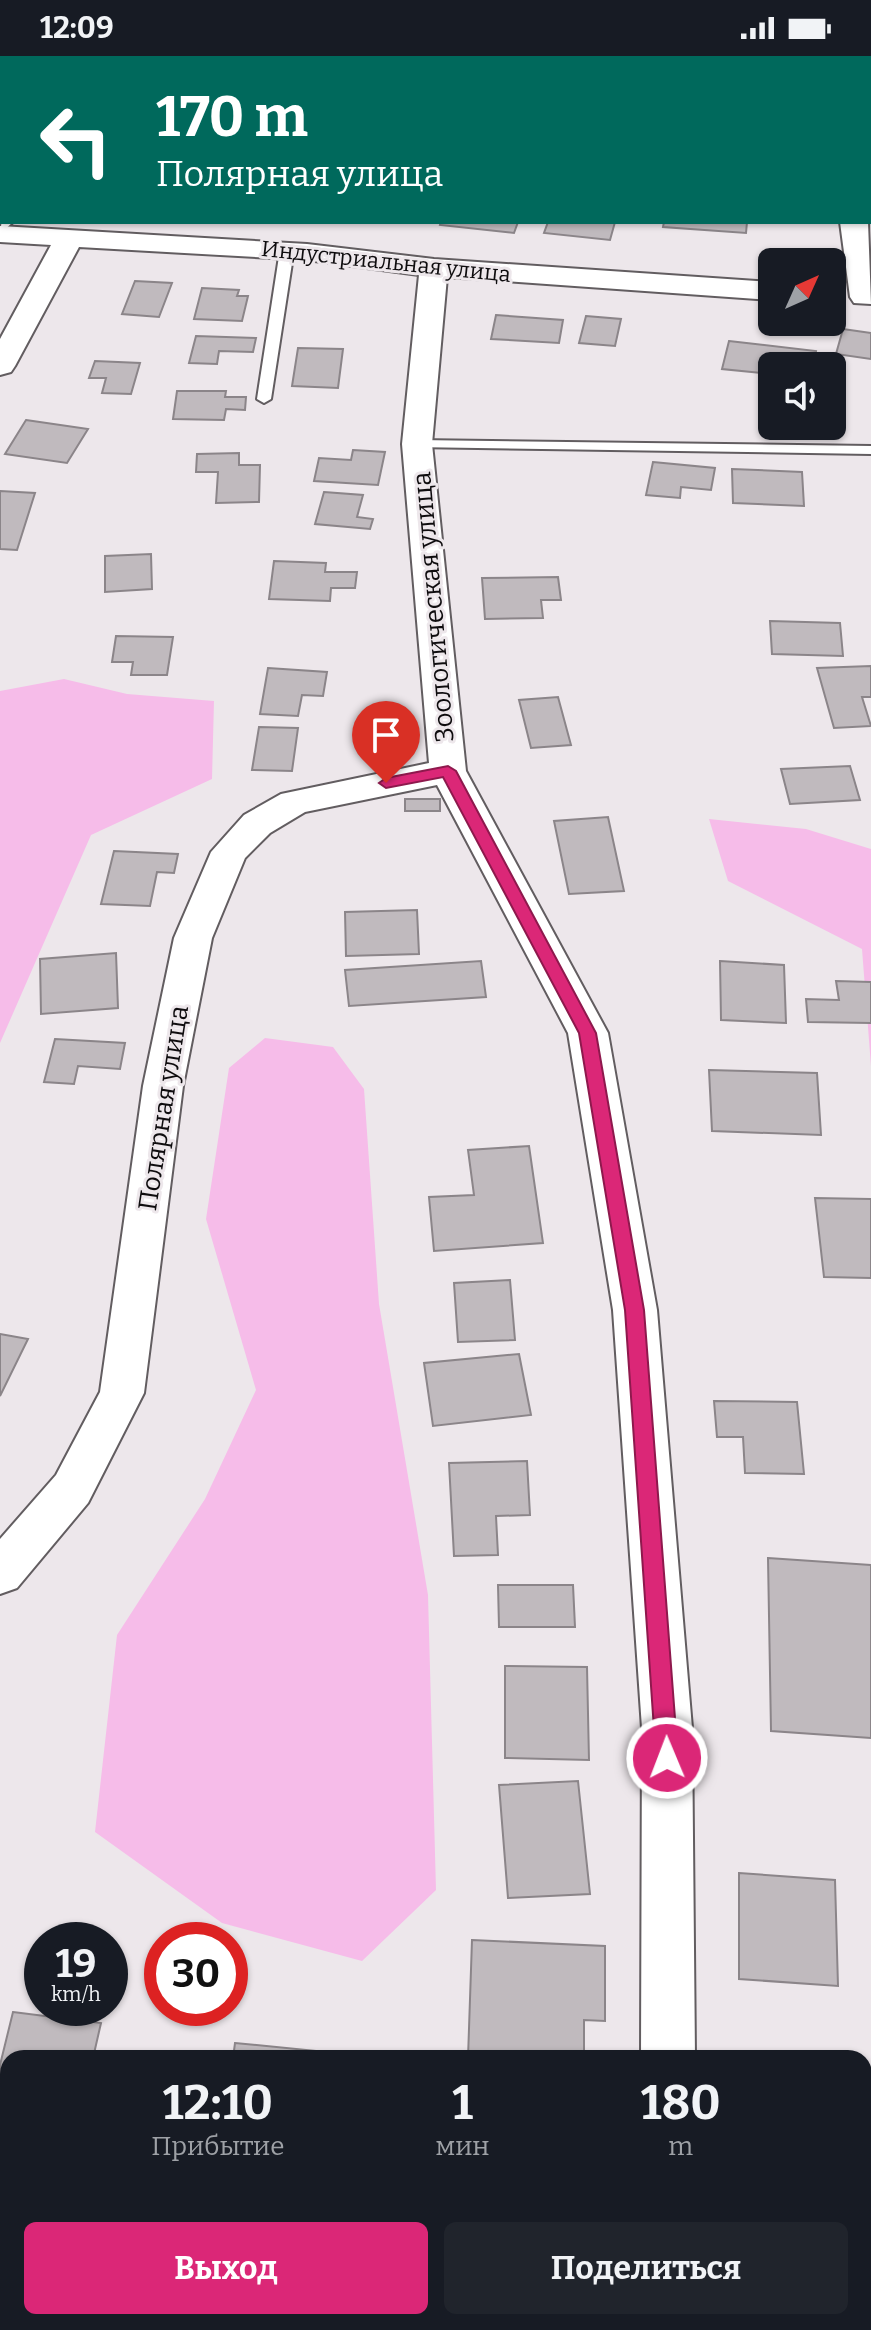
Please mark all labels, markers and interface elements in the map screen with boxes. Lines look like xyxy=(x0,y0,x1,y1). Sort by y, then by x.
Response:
text: 12:09 xyxy=(40,10,114,46)
text: 170 m xyxy=(156,84,308,151)
icon: left xyxy=(24,88,128,192)
text: Полярная улица xyxy=(156,152,443,196)
street label: Индустриальная улица xyxy=(260,235,512,288)
north arrow xyxy=(758,248,846,336)
map controls xyxy=(758,248,846,440)
button: sound xyxy=(758,352,846,440)
street label: Зоологическая улица xyxy=(406,470,461,744)
pin xyxy=(352,701,420,783)
icon: arrive xyxy=(364,713,408,757)
street label: Полярная улица xyxy=(132,1003,195,1213)
position arrow xyxy=(625,1716,709,1800)
speed limit sign: 30 xyxy=(144,1922,248,2026)
text: 19 xyxy=(56,1940,96,1988)
text: km/h xyxy=(51,1982,101,2006)
text: 12:10 xyxy=(163,2074,273,2132)
text: 1 xyxy=(452,2074,473,2132)
text: 180 xyxy=(641,2074,721,2132)
text: Прибытие xyxy=(151,2131,284,2162)
text: мин xyxy=(436,2131,490,2162)
text: m xyxy=(668,2131,693,2162)
button: Выход xyxy=(24,2222,428,2314)
button: Поделиться xyxy=(444,2222,848,2314)

